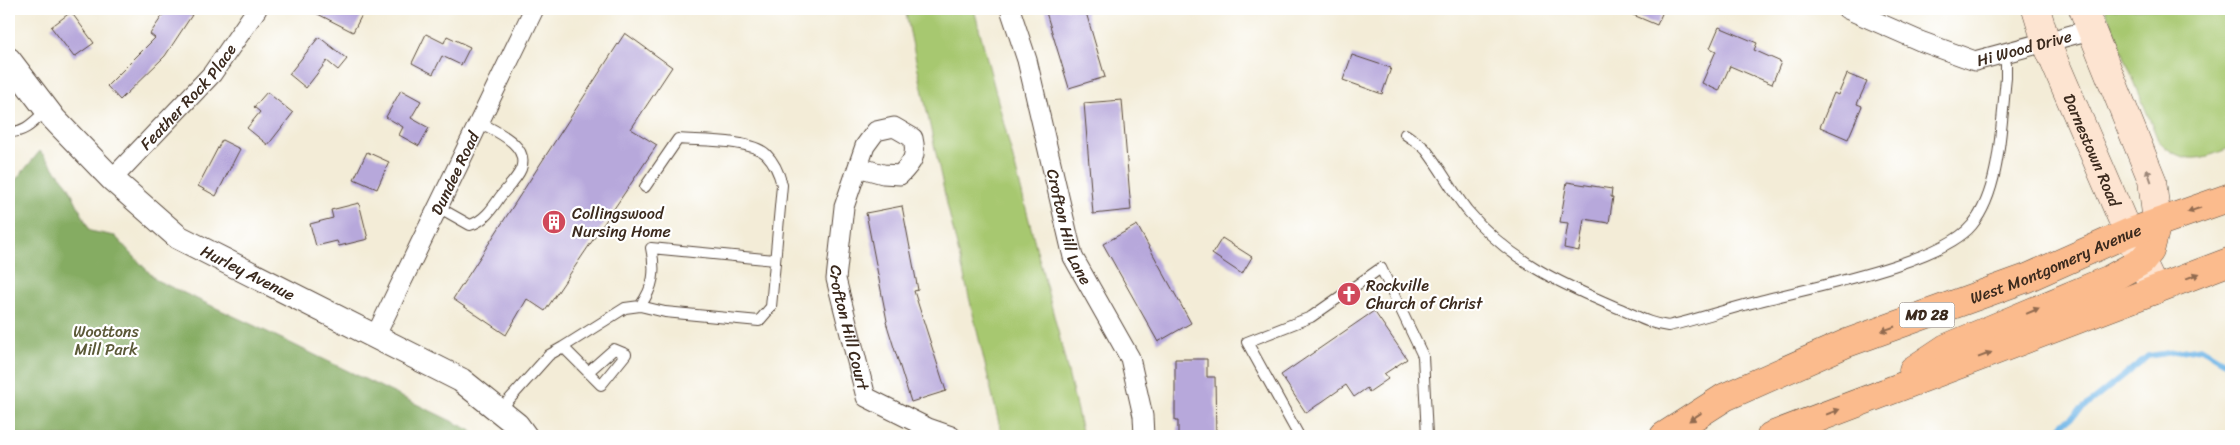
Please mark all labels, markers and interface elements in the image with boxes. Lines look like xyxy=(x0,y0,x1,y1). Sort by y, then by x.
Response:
street label: Hi Wood Drive xyxy=(1973,22,2075,75)
street label: Feather Rock Place xyxy=(133,37,244,157)
street label: Darnestown Road xyxy=(2055,89,2130,213)
street label: Dundee Road xyxy=(422,125,488,220)
street label: Crofton Hill Lane xyxy=(1038,166,1100,291)
one-way arrow xyxy=(2145,167,2153,182)
place label: Collingswood Nursing Home xyxy=(572,199,671,246)
one-way arrow xyxy=(2186,206,2201,214)
building icon: Collingswood Nursing Home xyxy=(541,209,567,235)
street label: West Montgomery Avenue xyxy=(1966,215,2145,313)
street label: Hurley Avenue xyxy=(195,237,300,309)
street label: Crofton Hill Court xyxy=(821,264,878,394)
place label: Rockville Church of Christ xyxy=(1366,271,1483,318)
one-way arrow xyxy=(2186,271,2200,279)
church icon: Rockville Church of Christ xyxy=(1336,281,1362,307)
road number: MD 28 xyxy=(1900,302,1954,328)
one-way arrow xyxy=(2026,307,2041,315)
park label: Woottons Mill Park xyxy=(73,317,139,364)
one-way arrow xyxy=(1880,325,1895,333)
one-way arrow xyxy=(1978,351,1993,359)
one-way arrow xyxy=(1826,408,1841,416)
one-way arrow xyxy=(1688,412,1702,421)

